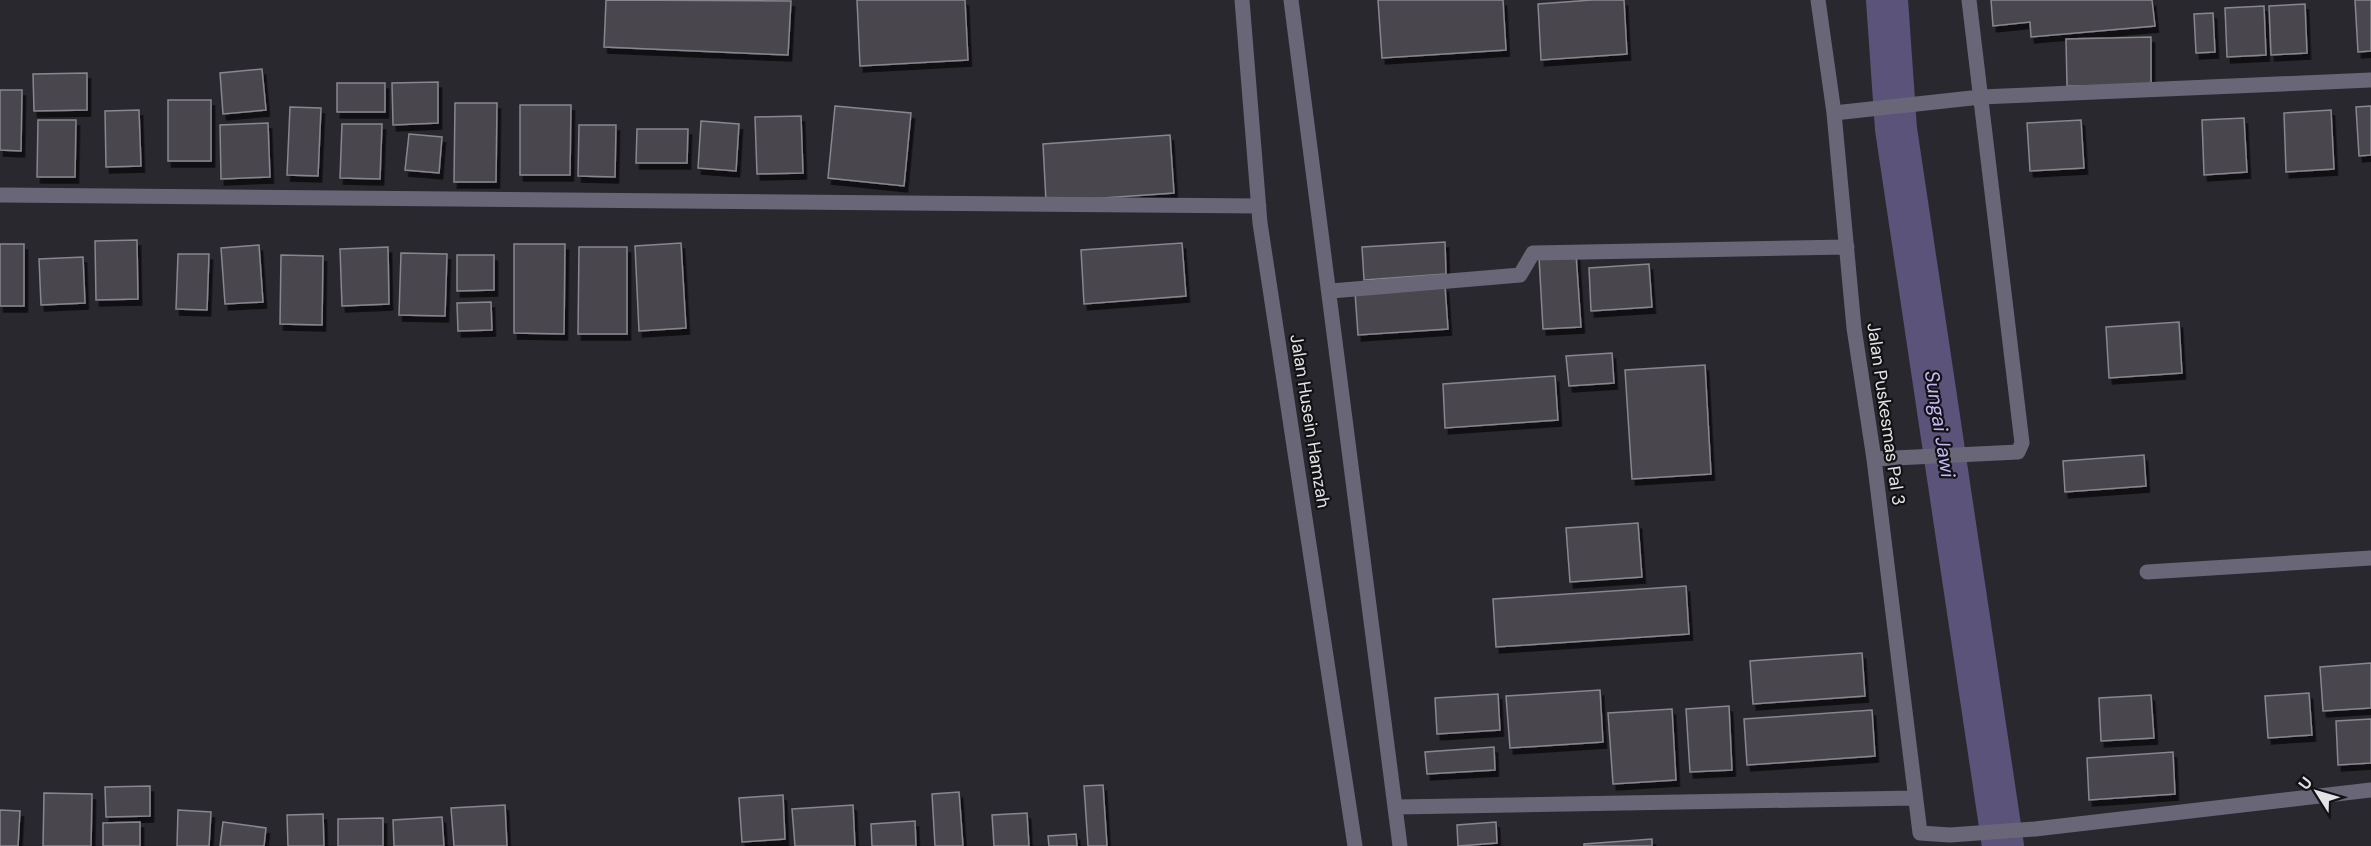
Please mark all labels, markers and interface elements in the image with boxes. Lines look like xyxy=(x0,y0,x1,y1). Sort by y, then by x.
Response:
street label: Jalan Puskesmas Pal 3 xyxy=(1861,321,1911,507)
street label: Jalan Husein Hamzah xyxy=(1284,332,1336,510)
water label: Sungai Jawi xyxy=(1919,369,1961,481)
north arrow xyxy=(2287,762,2347,822)
text: U xyxy=(2294,773,2317,794)

